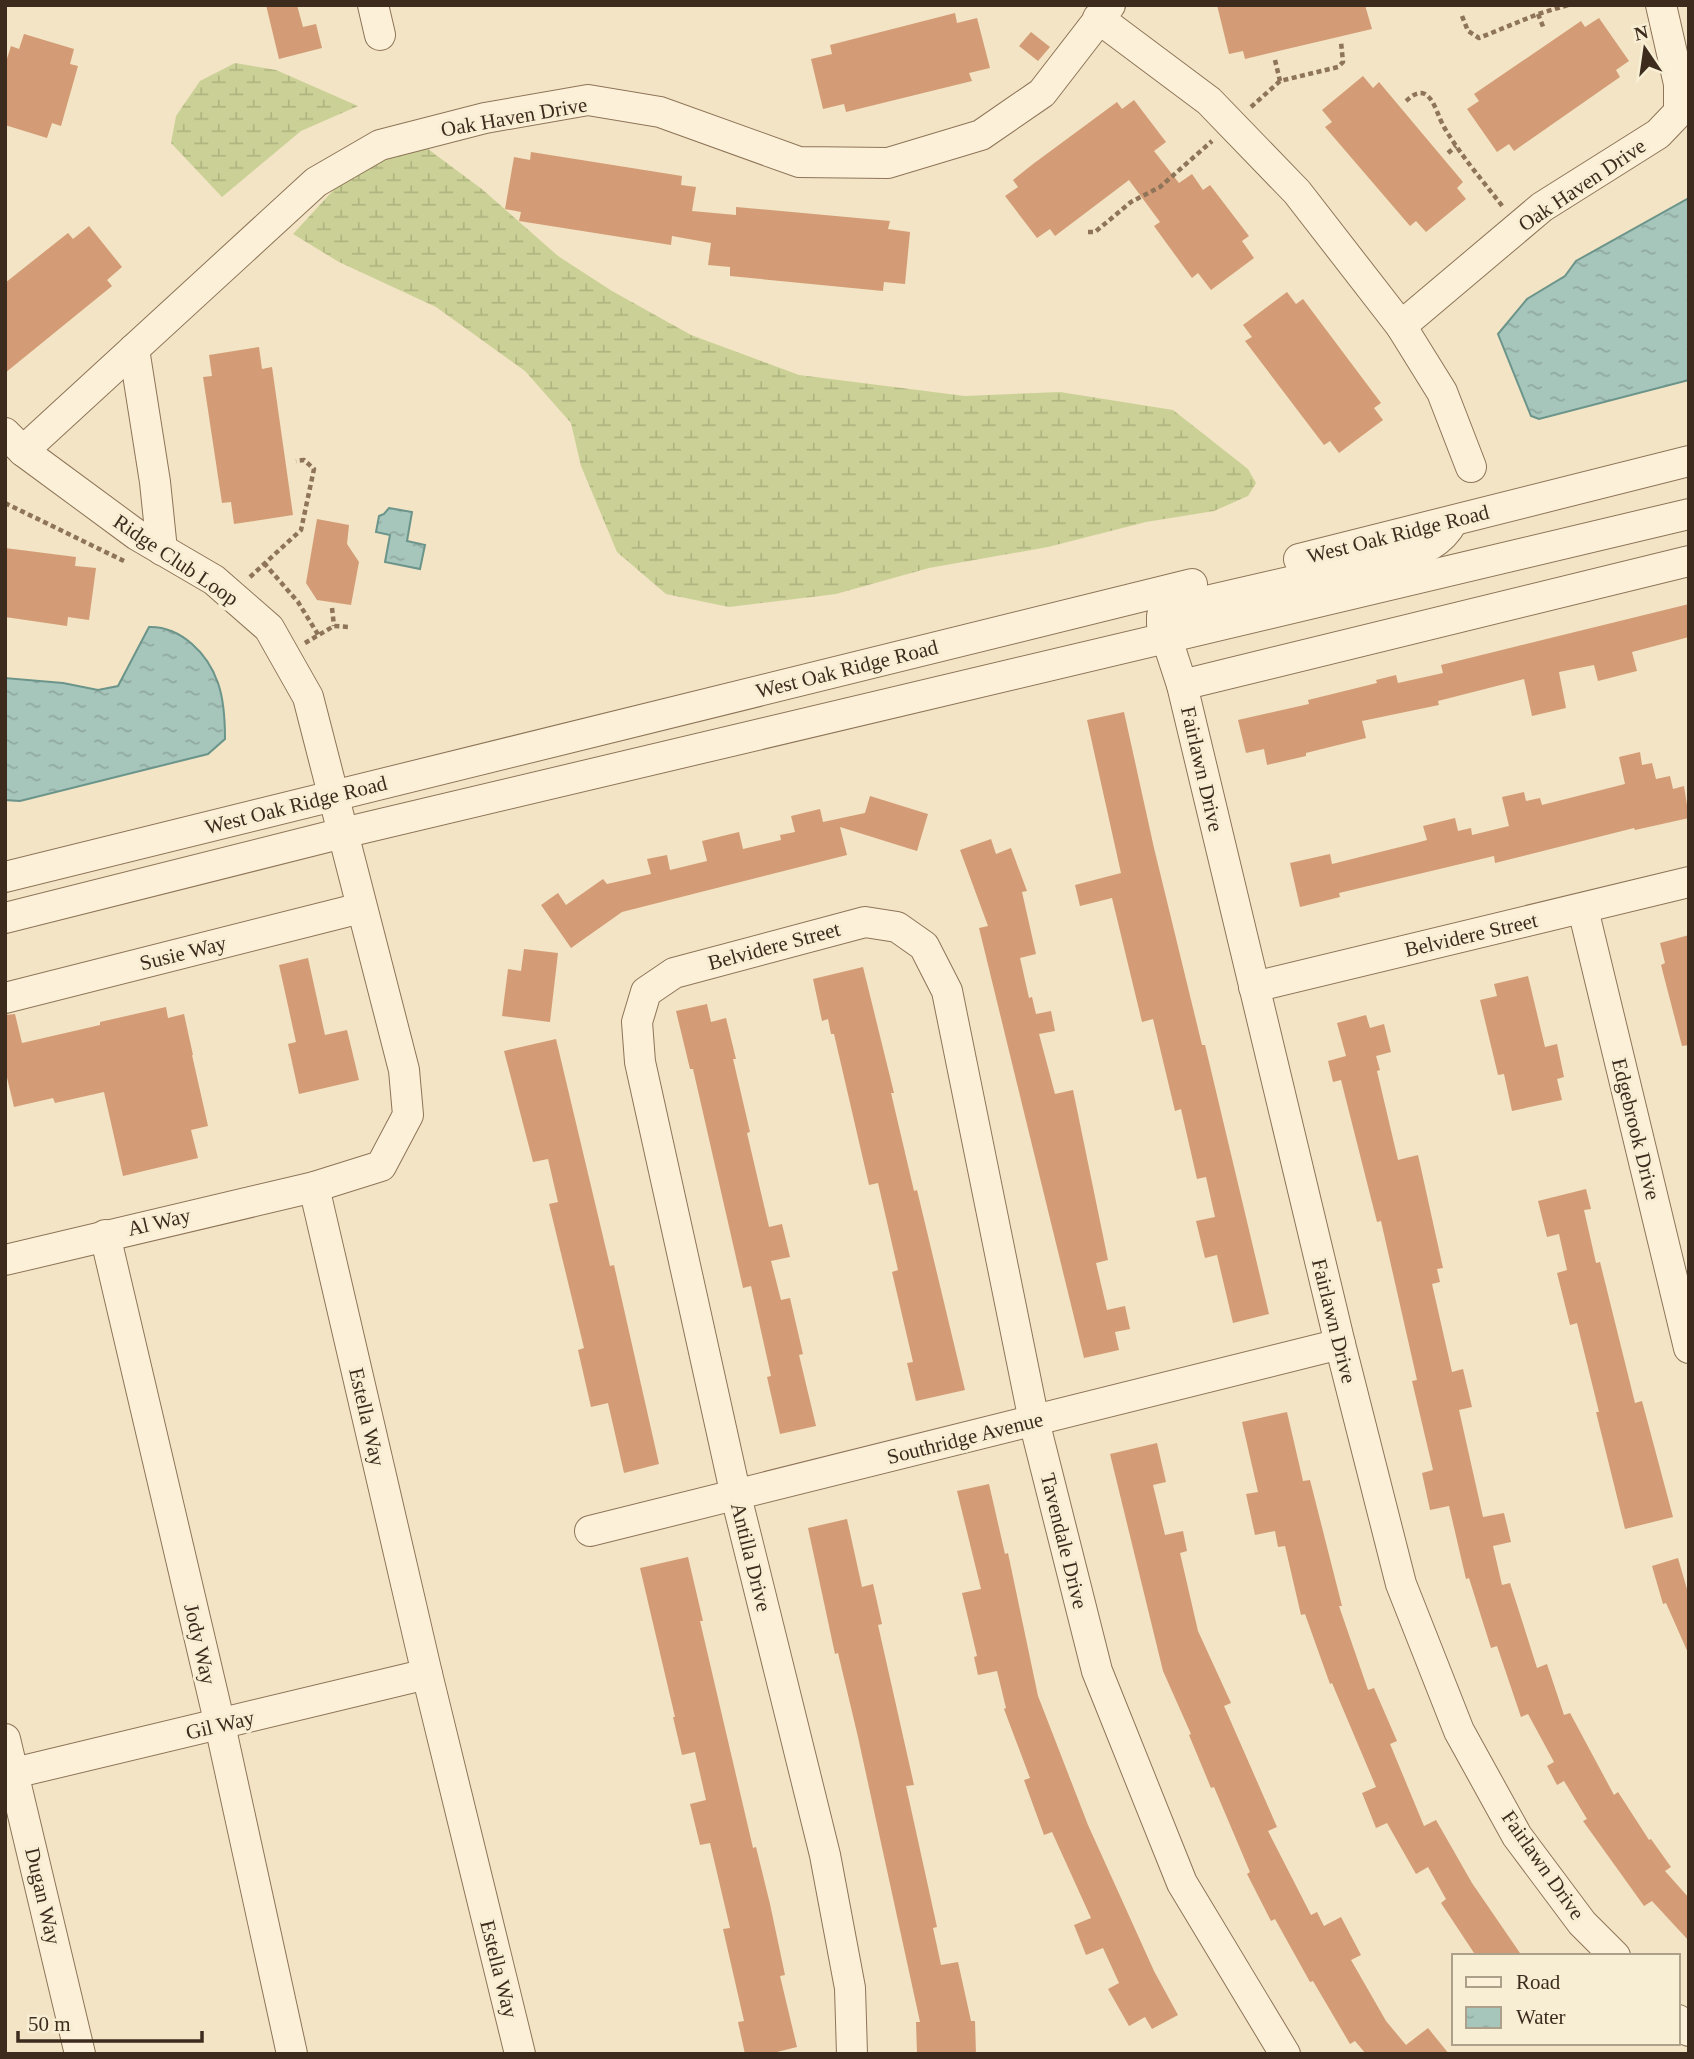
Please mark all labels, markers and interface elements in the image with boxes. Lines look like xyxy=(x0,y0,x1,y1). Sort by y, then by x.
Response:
north arrow xyxy=(1610,14,1680,84)
text: N xyxy=(1632,21,1651,45)
street label: Oak Haven Drive xyxy=(439,92,589,142)
street label: Oak Haven Drive xyxy=(1514,134,1650,236)
street label: West Oak Ridge Road xyxy=(1305,500,1492,568)
street label: Ridge Club Loop xyxy=(109,509,243,611)
street label: West Oak Ridge Road xyxy=(754,635,941,703)
street label: Fairlawn Drive xyxy=(1176,704,1228,834)
street label: West Oak Ridge Road xyxy=(203,771,390,839)
street label: Belvidere Street xyxy=(1402,908,1540,962)
street label: Belvidere Street xyxy=(705,917,843,975)
street label: Susie Way xyxy=(137,931,229,975)
street label: Edgebrook Drive xyxy=(1607,1056,1665,1202)
street label: Al Way xyxy=(125,1203,193,1241)
street label: Fairlawn Drive xyxy=(1307,1256,1361,1386)
street label: Estella Way xyxy=(344,1366,390,1469)
street label: Southridge Avenue xyxy=(884,1407,1046,1469)
street label: Tavendale Drive xyxy=(1036,1471,1092,1611)
street label: Antilla Drive xyxy=(726,1500,776,1614)
street label: Jody Way xyxy=(179,1601,221,1687)
street label: Gil Way xyxy=(183,1705,257,1745)
street label: Fairlawn Drive xyxy=(1497,1806,1589,1924)
street label: Dugan Way xyxy=(20,1845,66,1947)
street label: Estella Way xyxy=(475,1918,523,2021)
legend xyxy=(1452,1954,1680,2045)
text: Road xyxy=(1516,1970,1561,1994)
scale bar xyxy=(18,2000,201,2044)
text: Water xyxy=(1516,2005,1566,2029)
text: 50 m xyxy=(28,2012,71,2036)

